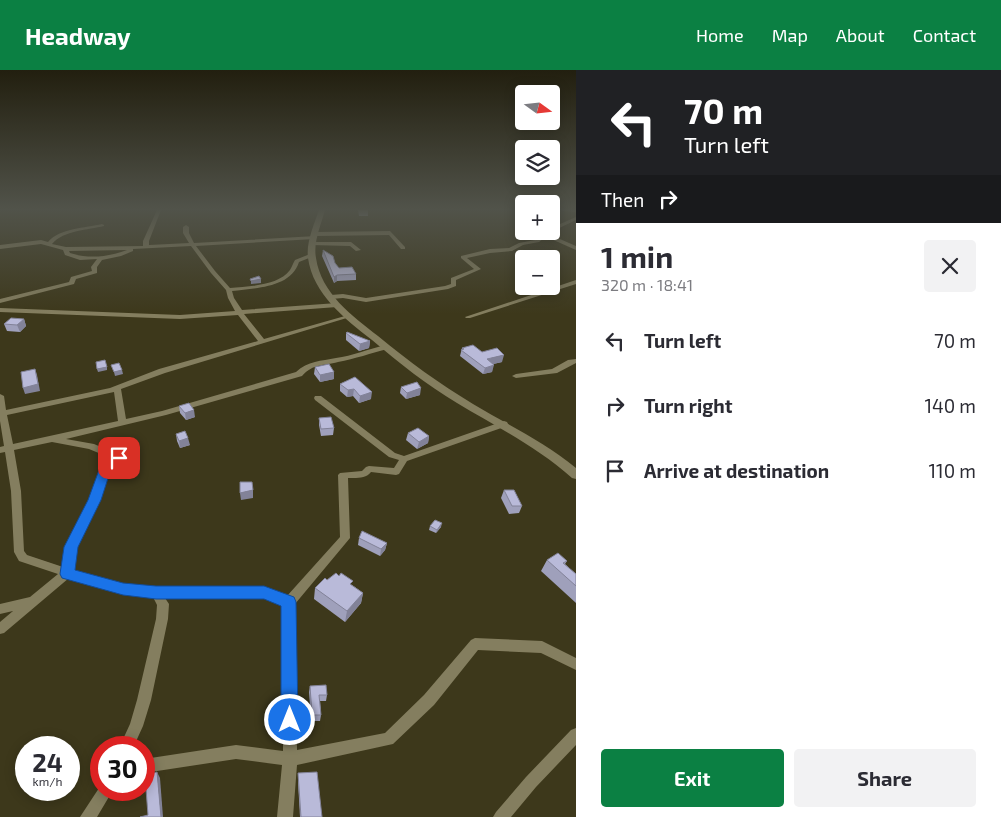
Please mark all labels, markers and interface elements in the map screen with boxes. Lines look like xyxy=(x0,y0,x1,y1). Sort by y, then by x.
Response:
text: Headway xyxy=(25,21,131,50)
text: Home xyxy=(696,24,744,46)
text: Map xyxy=(772,24,808,46)
text: About xyxy=(836,24,885,46)
text: Contact xyxy=(913,24,976,46)
north arrow xyxy=(515,85,560,130)
map controls xyxy=(515,85,560,295)
text: 70 m xyxy=(684,89,763,131)
icon: left xyxy=(601,90,666,155)
text: Turn left xyxy=(684,131,769,157)
button: layers xyxy=(515,140,560,185)
icon: right xyxy=(654,185,682,213)
text: Then xyxy=(601,188,644,211)
button: + xyxy=(515,195,560,240)
text: 1 min xyxy=(601,238,673,274)
button: close xyxy=(924,240,976,292)
button: − xyxy=(515,250,560,295)
text: 320 m · 18:41 xyxy=(601,275,693,294)
icon: left xyxy=(601,327,629,355)
text: Turn left xyxy=(644,329,721,352)
text: 70 m xyxy=(934,329,976,352)
icon: right xyxy=(601,392,629,420)
text: Turn right xyxy=(644,394,732,417)
text: 140 m xyxy=(924,394,976,417)
pin xyxy=(98,437,140,479)
icon: arrive xyxy=(105,444,133,472)
icon: arrive xyxy=(601,457,629,485)
text: Arrive at destination xyxy=(644,459,829,482)
text: 110 m xyxy=(929,459,976,482)
position arrow xyxy=(263,693,315,745)
speed limit sign: 30 xyxy=(90,736,155,801)
text: 24 xyxy=(32,747,63,777)
button: Exit xyxy=(601,749,784,807)
button: Share xyxy=(794,749,976,807)
text: km/h xyxy=(33,774,62,788)

